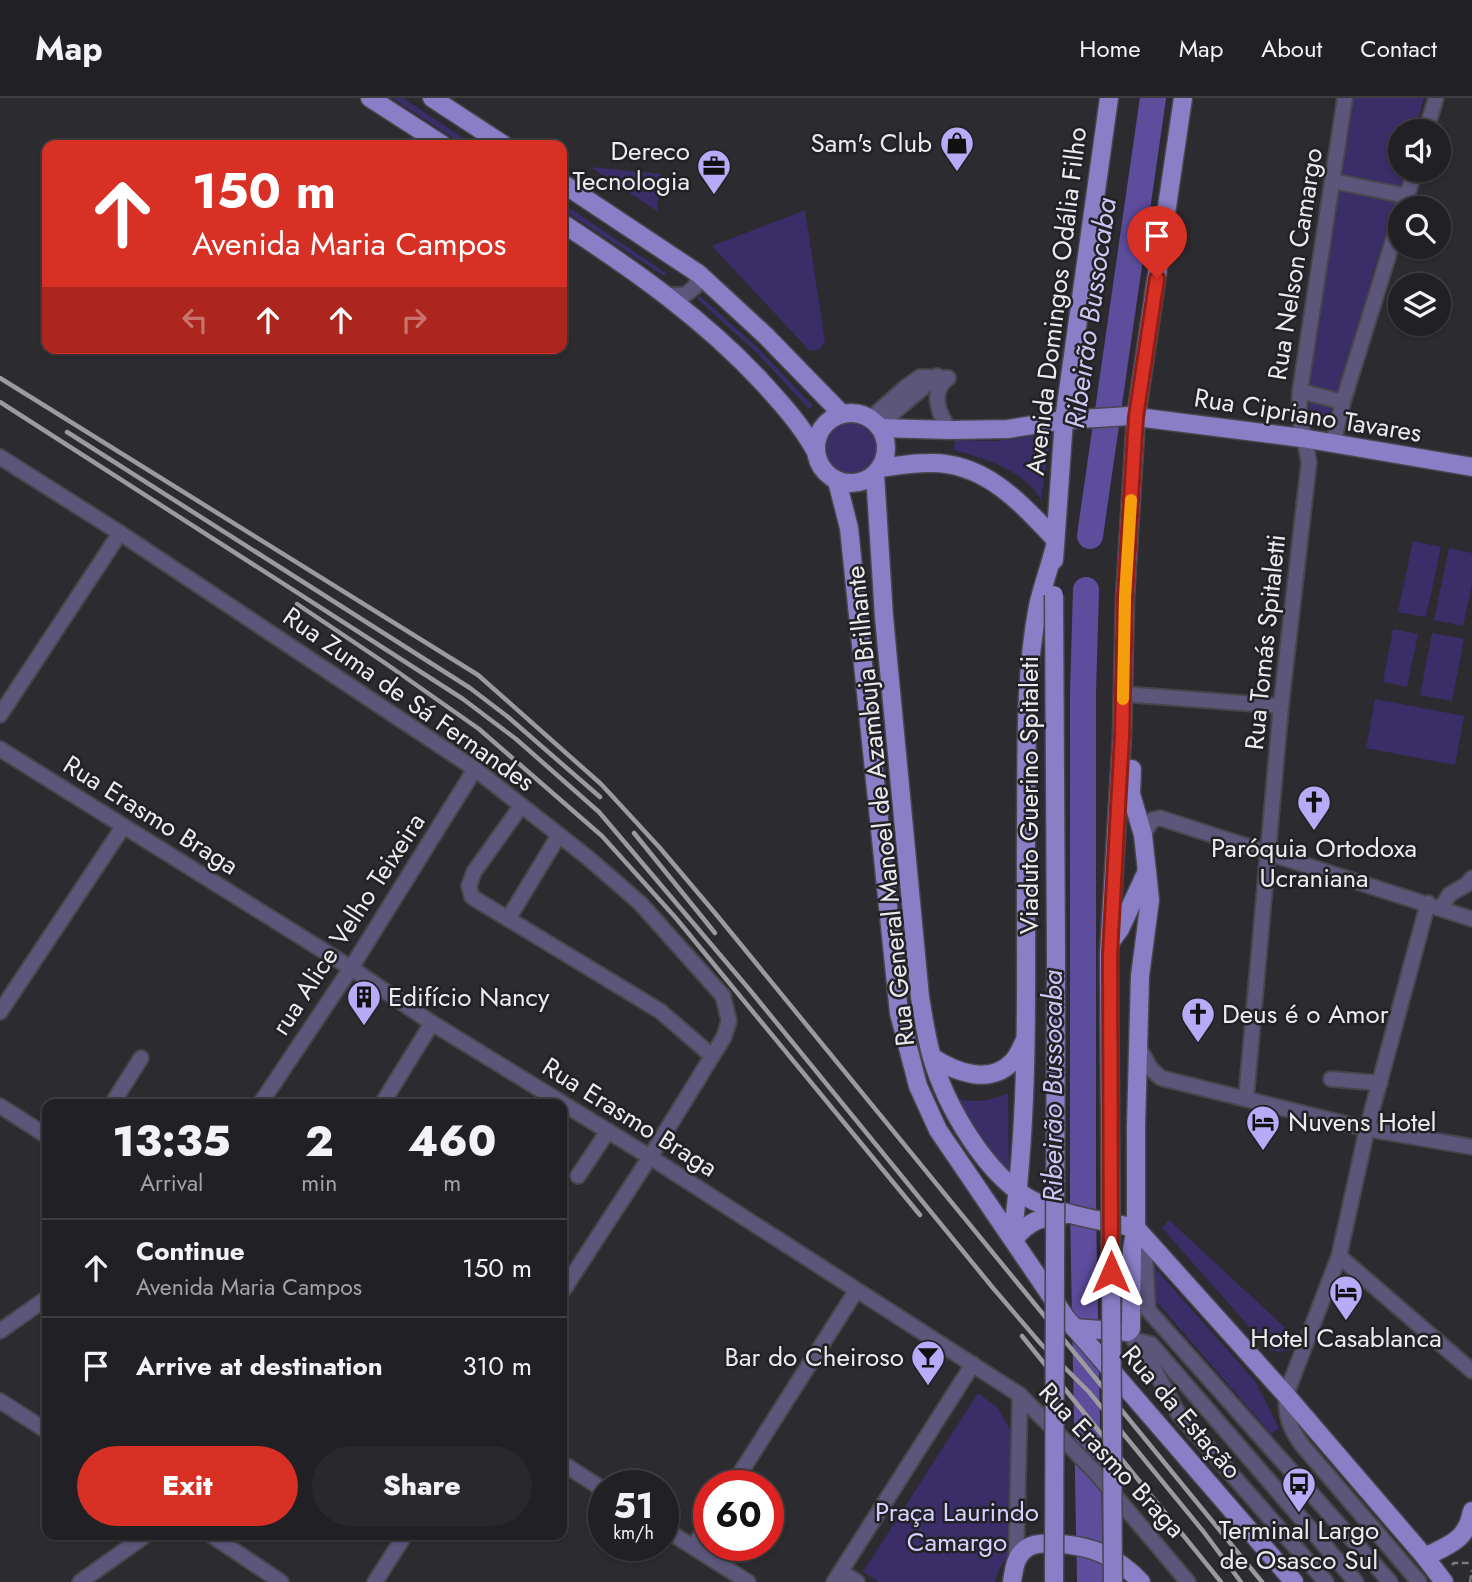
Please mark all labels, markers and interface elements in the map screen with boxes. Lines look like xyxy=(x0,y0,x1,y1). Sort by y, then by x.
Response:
text: Map xyxy=(35,25,103,72)
text: Home xyxy=(1079,31,1141,66)
text: Map xyxy=(1179,31,1223,66)
text: About xyxy=(1261,31,1322,66)
text: Contact xyxy=(1360,31,1437,66)
map controls xyxy=(1388,119,1451,336)
button: sound xyxy=(1388,119,1451,182)
place label: Sam's Club xyxy=(810,124,932,162)
shop icon: Sam's Club xyxy=(938,124,976,173)
street label: Avenida Domingos Odália Filho xyxy=(1016,125,1096,477)
place label: Dereco Tecnologia xyxy=(573,132,690,200)
street label: Rua Nelson Camargo xyxy=(1258,145,1332,383)
office icon: Dereco Tecnologia xyxy=(695,147,733,196)
text: 150 m xyxy=(192,156,336,226)
icon: ahead xyxy=(77,168,168,259)
water label: Ribeirão Bussocaba xyxy=(1054,195,1127,431)
button: search xyxy=(1388,196,1451,259)
pin xyxy=(1127,206,1187,278)
icon: arrive xyxy=(1138,217,1176,255)
text: Avenida Maria Campos xyxy=(192,221,506,267)
button: layers xyxy=(1388,273,1451,336)
icon: left xyxy=(176,301,214,339)
icon: ahead xyxy=(249,301,287,339)
icon: ahead xyxy=(322,301,360,339)
icon: right xyxy=(395,301,433,339)
street label: Rua Cipriano Tavares xyxy=(1191,378,1425,452)
street label: Rua Tomás Spitaletti xyxy=(1235,532,1295,752)
street label: Rua General Manoel de Azambuja Brilhante xyxy=(836,564,924,1048)
street label: Rua Zuma de Sá Fernandes xyxy=(275,597,543,801)
street label: Viaduto Guerino Spitaleti xyxy=(1010,656,1048,934)
street label: Rua Erasmo Braga xyxy=(56,746,246,884)
church icon: Paróquia Ortodoxa Ucraniana xyxy=(1295,783,1333,832)
street label: rua Alice Velho Teixeira xyxy=(262,805,434,1043)
place label: Paróquia Ortodoxa Ucraniana xyxy=(1211,829,1417,897)
water label: Ribeirão Bussocaba xyxy=(1032,969,1073,1202)
building icon: Edifício Nancy xyxy=(345,978,383,1027)
place label: Edifício Nancy xyxy=(388,978,550,1016)
church icon: Deus é o Amor xyxy=(1179,995,1217,1044)
place label: Deus é o Amor xyxy=(1222,995,1389,1033)
street label: Rua Erasmo Braga xyxy=(535,1048,725,1186)
hotel icon: Nuvens Hotel xyxy=(1244,1103,1282,1152)
place label: Nuvens Hotel xyxy=(1288,1103,1437,1141)
text: 13:35 xyxy=(113,1111,231,1172)
text: 2 xyxy=(305,1111,334,1172)
text: 460 xyxy=(408,1111,496,1172)
text: Arrival xyxy=(140,1166,203,1200)
text: min xyxy=(301,1166,337,1200)
text: m xyxy=(443,1166,461,1200)
text: Continue xyxy=(136,1232,245,1270)
position arrow xyxy=(1074,1235,1148,1309)
icon: ahead xyxy=(77,1249,115,1287)
text: 150 m xyxy=(462,1249,532,1287)
text: Avenida Maria Campos xyxy=(136,1270,362,1304)
hotel icon: Hotel Casablanca xyxy=(1327,1273,1365,1322)
place label: Hotel Casablanca xyxy=(1250,1319,1442,1357)
street label: Rua da Estação xyxy=(1113,1337,1251,1487)
place label: Bar do Cheiroso xyxy=(724,1338,904,1376)
bar icon: Bar do Cheiroso xyxy=(909,1338,947,1387)
icon: arrive xyxy=(77,1347,115,1385)
text: Arrive at destination xyxy=(136,1347,383,1385)
text: 310 m xyxy=(462,1347,532,1385)
street label: Rua Erasmo Braga xyxy=(1030,1374,1194,1546)
button: Exit xyxy=(77,1446,298,1526)
button: Share xyxy=(312,1446,532,1526)
bus stop icon: Terminal Largo de Osasco Sul xyxy=(1280,1465,1318,1514)
speed limit sign: 60 xyxy=(693,1470,784,1561)
text: 51 xyxy=(613,1481,654,1531)
park label: Praça Laurindo Camargo xyxy=(875,1493,1039,1561)
place label: Terminal Largo de Osasco Sul xyxy=(1219,1511,1379,1579)
text: km/h xyxy=(613,1520,654,1546)

